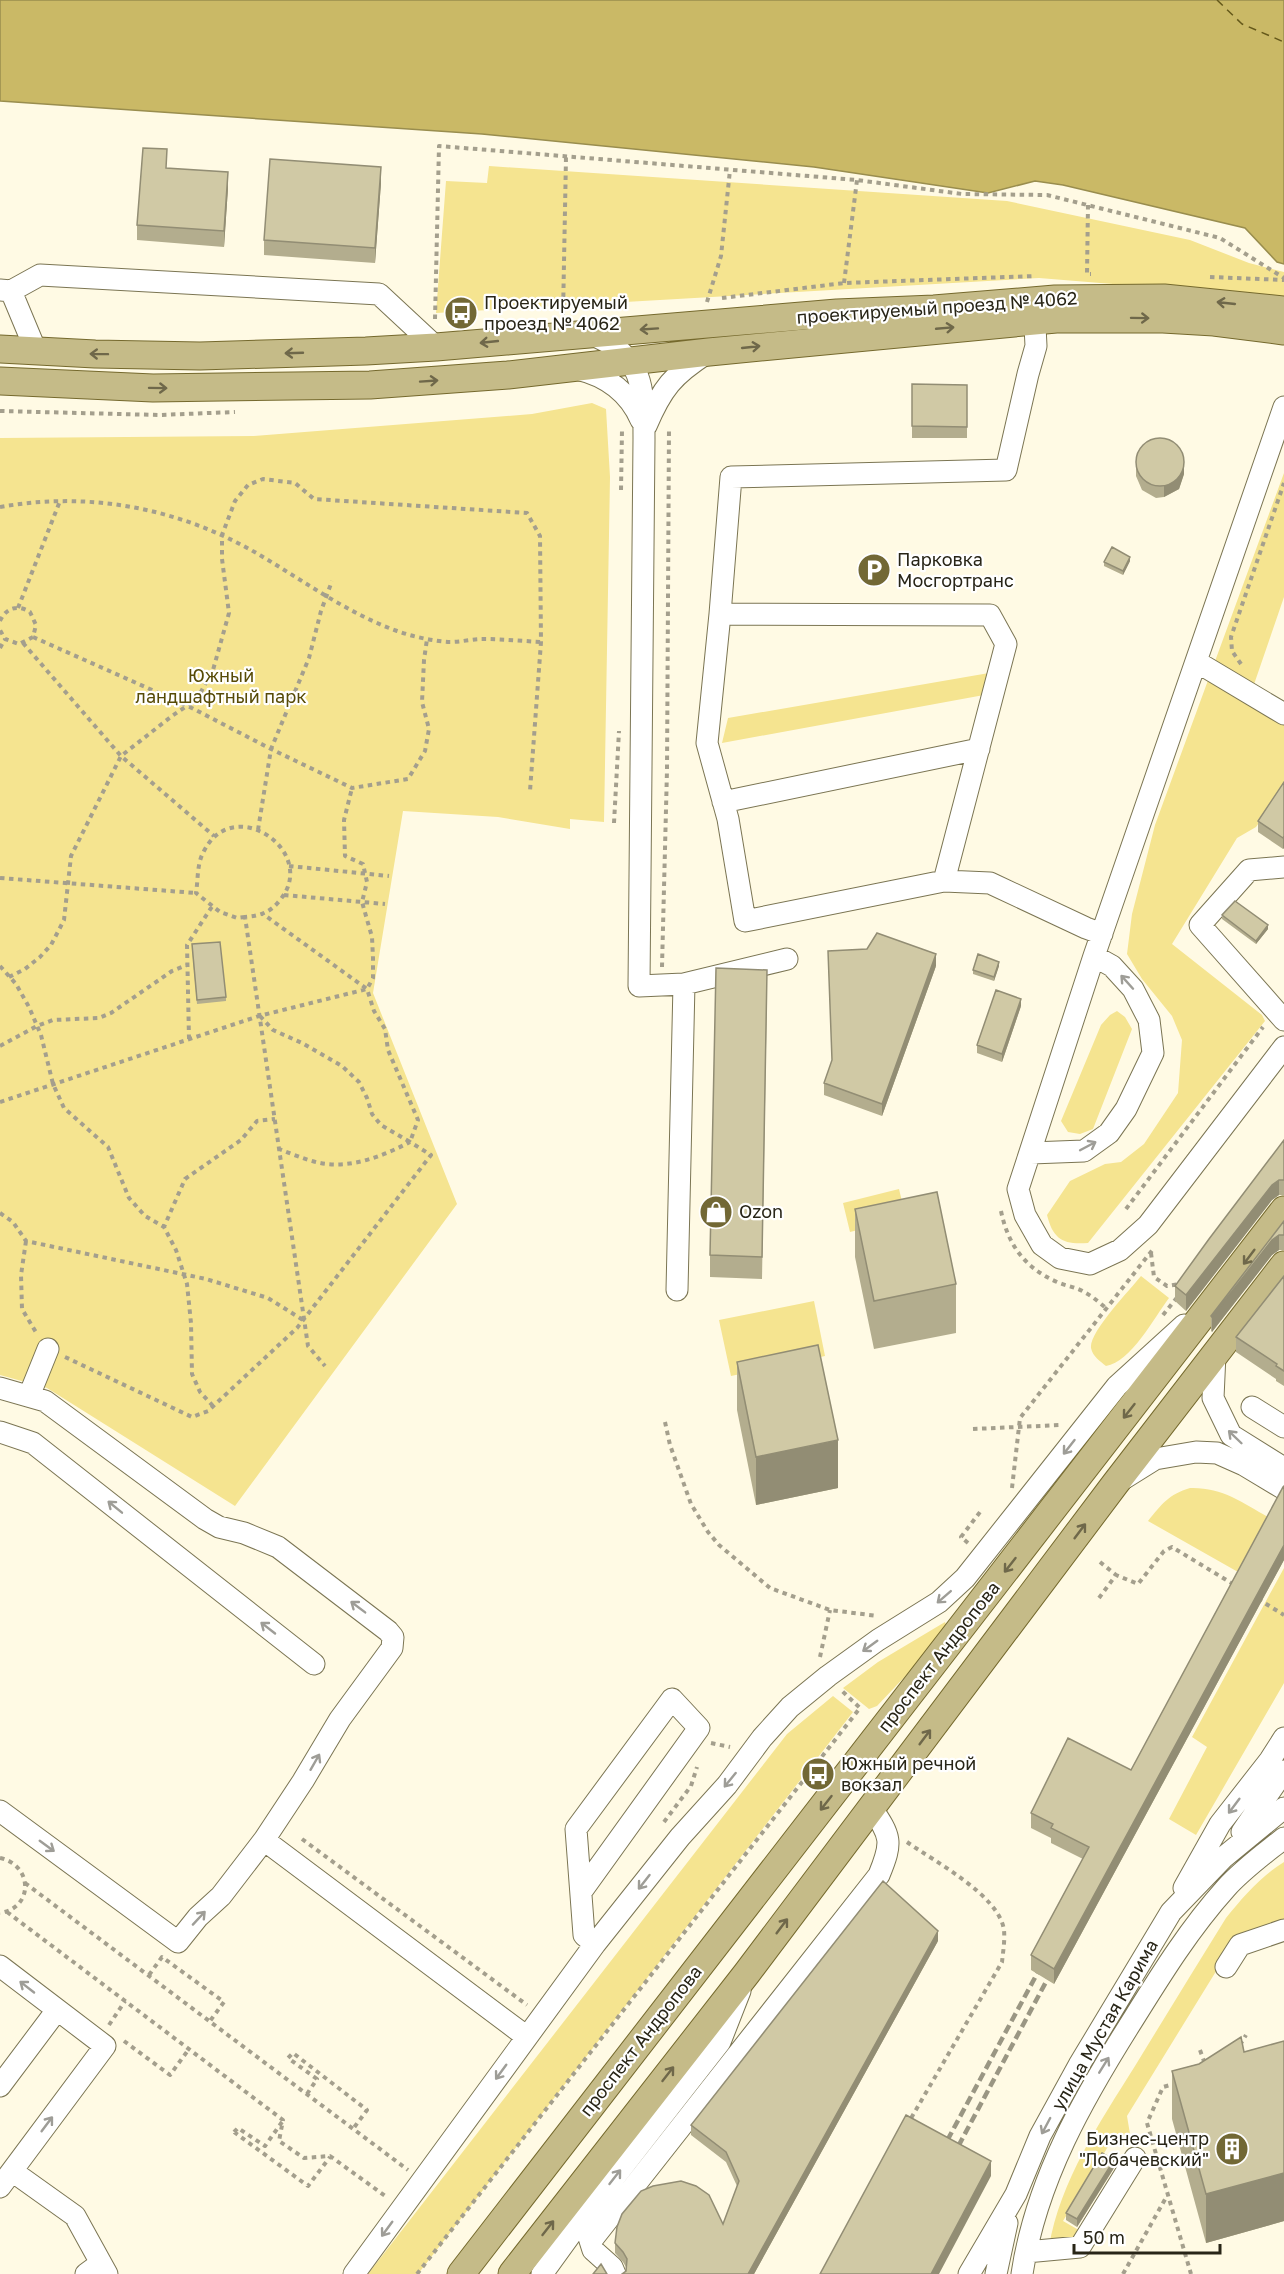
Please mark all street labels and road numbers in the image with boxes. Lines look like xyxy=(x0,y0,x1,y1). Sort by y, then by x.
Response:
street label: проектируемый проезд № 4062 xyxy=(796,286,1078,328)
street label: проспект Андропова xyxy=(873,1577,1004,1736)
street label: улица Мустая Карима xyxy=(1046,1935,1162,2114)
street label: проспект Андропова xyxy=(575,1961,706,2120)

